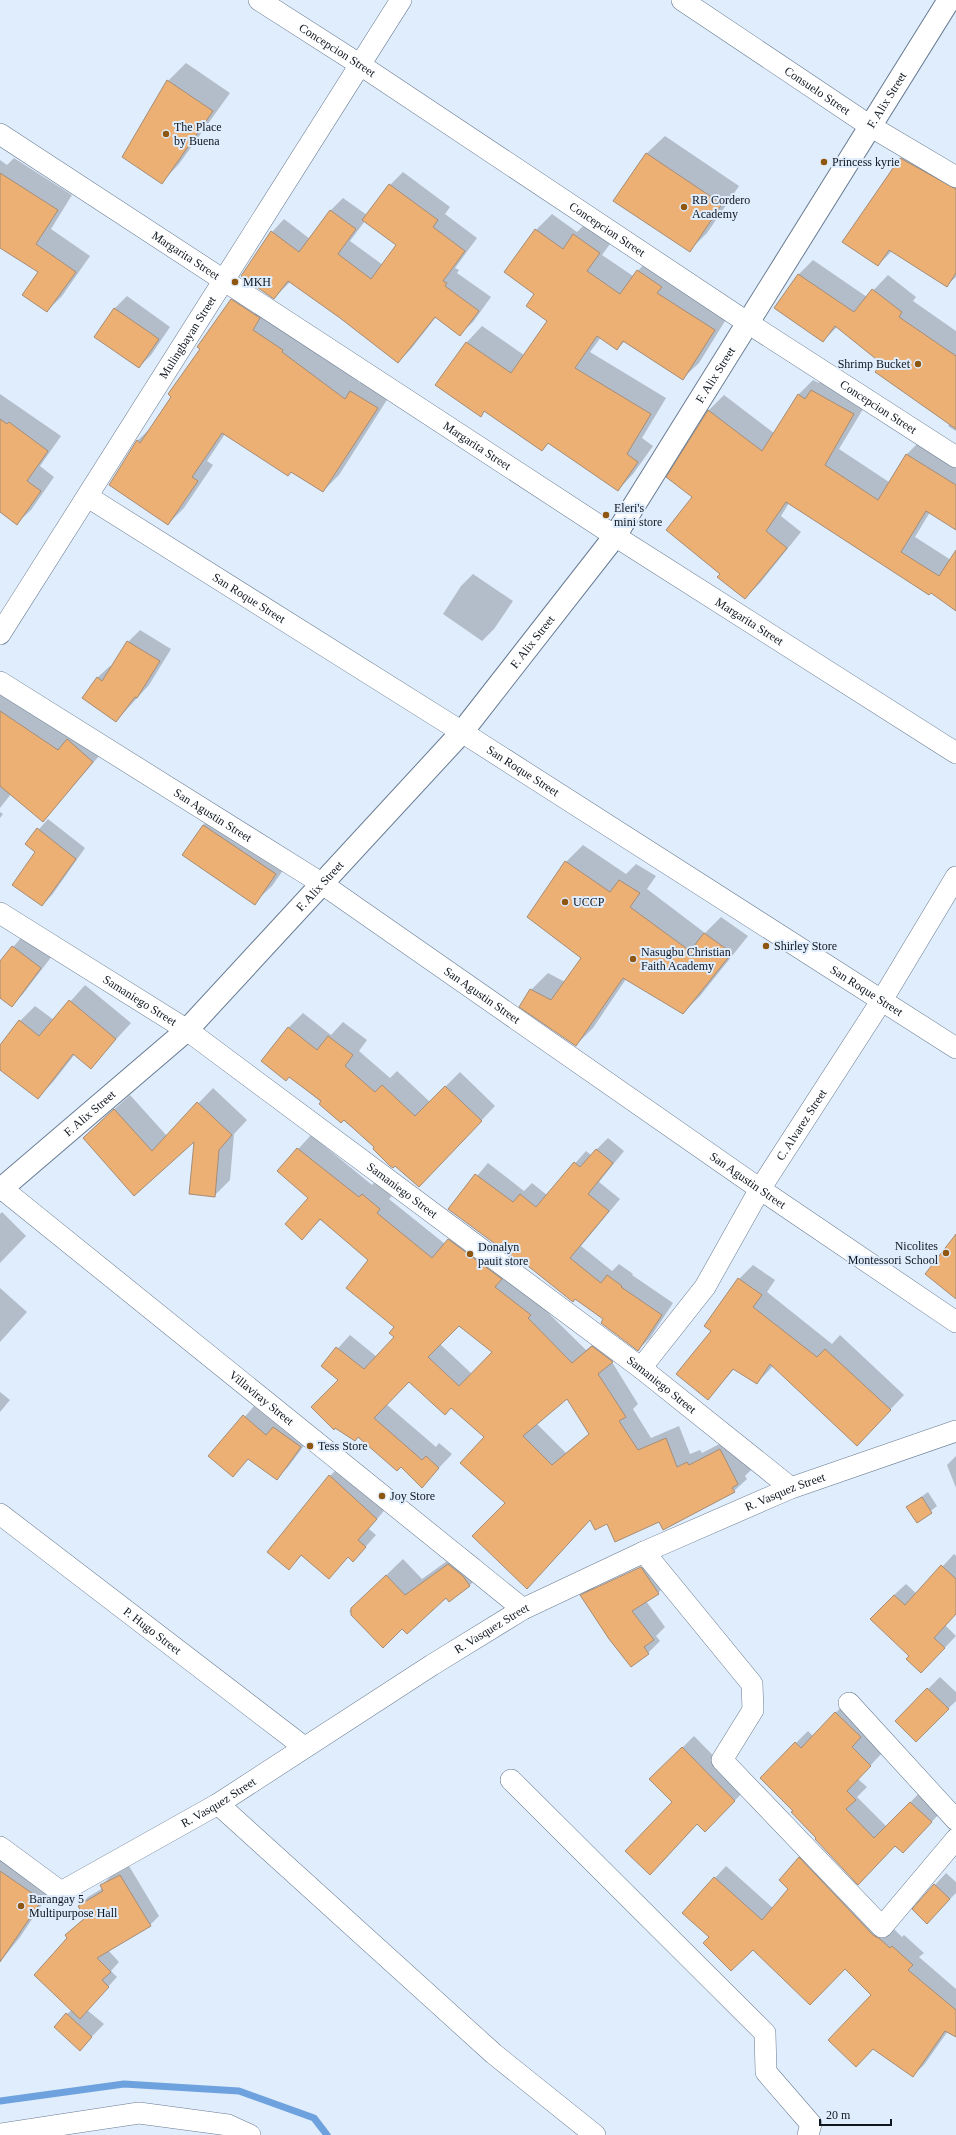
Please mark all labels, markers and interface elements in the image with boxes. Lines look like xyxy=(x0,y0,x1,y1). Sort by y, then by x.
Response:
street label: Concepcion Street xyxy=(296,20,379,80)
street label: Consuelo Street xyxy=(782,64,854,118)
street label: F. Alix Street xyxy=(864,69,910,131)
place label: The Place by Buena xyxy=(174,120,222,148)
marker: The Place by Buena xyxy=(161,129,171,139)
place label: Princess kyrie xyxy=(832,155,900,169)
marker: Princess kyrie xyxy=(819,157,829,167)
place label: RB Cordero Academy xyxy=(692,193,750,221)
street label: Concepcion Street xyxy=(567,199,648,260)
marker: RB Cordero Academy xyxy=(679,202,689,212)
street label: Margarita Street xyxy=(149,228,223,283)
place label: MKH xyxy=(243,275,271,289)
marker: MKH xyxy=(230,277,240,287)
street label: Mulingbayan Street xyxy=(156,293,219,381)
street label: F. Alix Street xyxy=(693,344,738,406)
place label: Shrimp Bucket xyxy=(838,357,911,371)
marker: Shrimp Bucket xyxy=(913,359,923,369)
street label: Concepcion Street xyxy=(837,377,920,437)
street label: Margarita Street xyxy=(441,419,514,473)
place label: Eleri's mini store xyxy=(614,501,662,529)
marker: Eleri's mini store xyxy=(601,510,611,520)
street label: San Roque Street xyxy=(210,570,288,627)
street label: Margarita Street xyxy=(713,595,787,649)
street label: F. Alix Street xyxy=(507,612,558,671)
street label: San Roque Street xyxy=(484,743,562,800)
street label: San Agustin Street xyxy=(171,786,255,845)
street label: F. Alix Street xyxy=(293,857,347,914)
place label: UCCP xyxy=(573,895,605,909)
marker: UCCP xyxy=(560,897,570,907)
place label: Shirley Store xyxy=(774,939,837,953)
marker: Shirley Store xyxy=(761,941,771,951)
place label: Nasugbu Christian Faith Academy xyxy=(641,945,731,973)
marker: Nasugbu Christian Faith Academy xyxy=(628,954,638,964)
street label: San Roque Street xyxy=(828,962,906,1020)
street label: San Agustin Street xyxy=(441,964,523,1027)
street label: Samaniego Street xyxy=(100,972,180,1029)
street label: C. Alvarez Street xyxy=(773,1086,830,1163)
street label: F. Alix Street xyxy=(61,1087,119,1139)
street label: San Agustin Street xyxy=(707,1149,789,1212)
street label: Samaniego Street xyxy=(364,1159,441,1221)
place label: Nicolites Montessori School xyxy=(848,1239,939,1267)
place label: Donalyn pauit store xyxy=(478,1240,528,1268)
marker: Nicolites Montessori School xyxy=(941,1248,951,1258)
marker: Donalyn pauit store xyxy=(465,1249,475,1259)
street label: Samaniego Street xyxy=(624,1353,699,1417)
street label: Villaviray Street xyxy=(226,1368,297,1429)
place label: Tess Store xyxy=(318,1439,368,1453)
marker: Tess Store xyxy=(305,1441,315,1451)
street label: R. Vasquez Street xyxy=(743,1470,827,1514)
place label: Joy Store xyxy=(390,1489,435,1503)
marker: Joy Store xyxy=(377,1491,387,1501)
street label: R. Vasquez Street xyxy=(452,1600,532,1656)
street label: P. Hugo Street xyxy=(121,1604,185,1658)
street label: R. Vasquez Street xyxy=(179,1774,259,1830)
place label: Barangay 5 Multipurpose Hall xyxy=(29,1892,118,1920)
marker: Barangay 5 Multipurpose Hall xyxy=(16,1901,26,1911)
scale bar xyxy=(820,2101,891,2127)
text: 20 m xyxy=(826,2108,851,2122)

